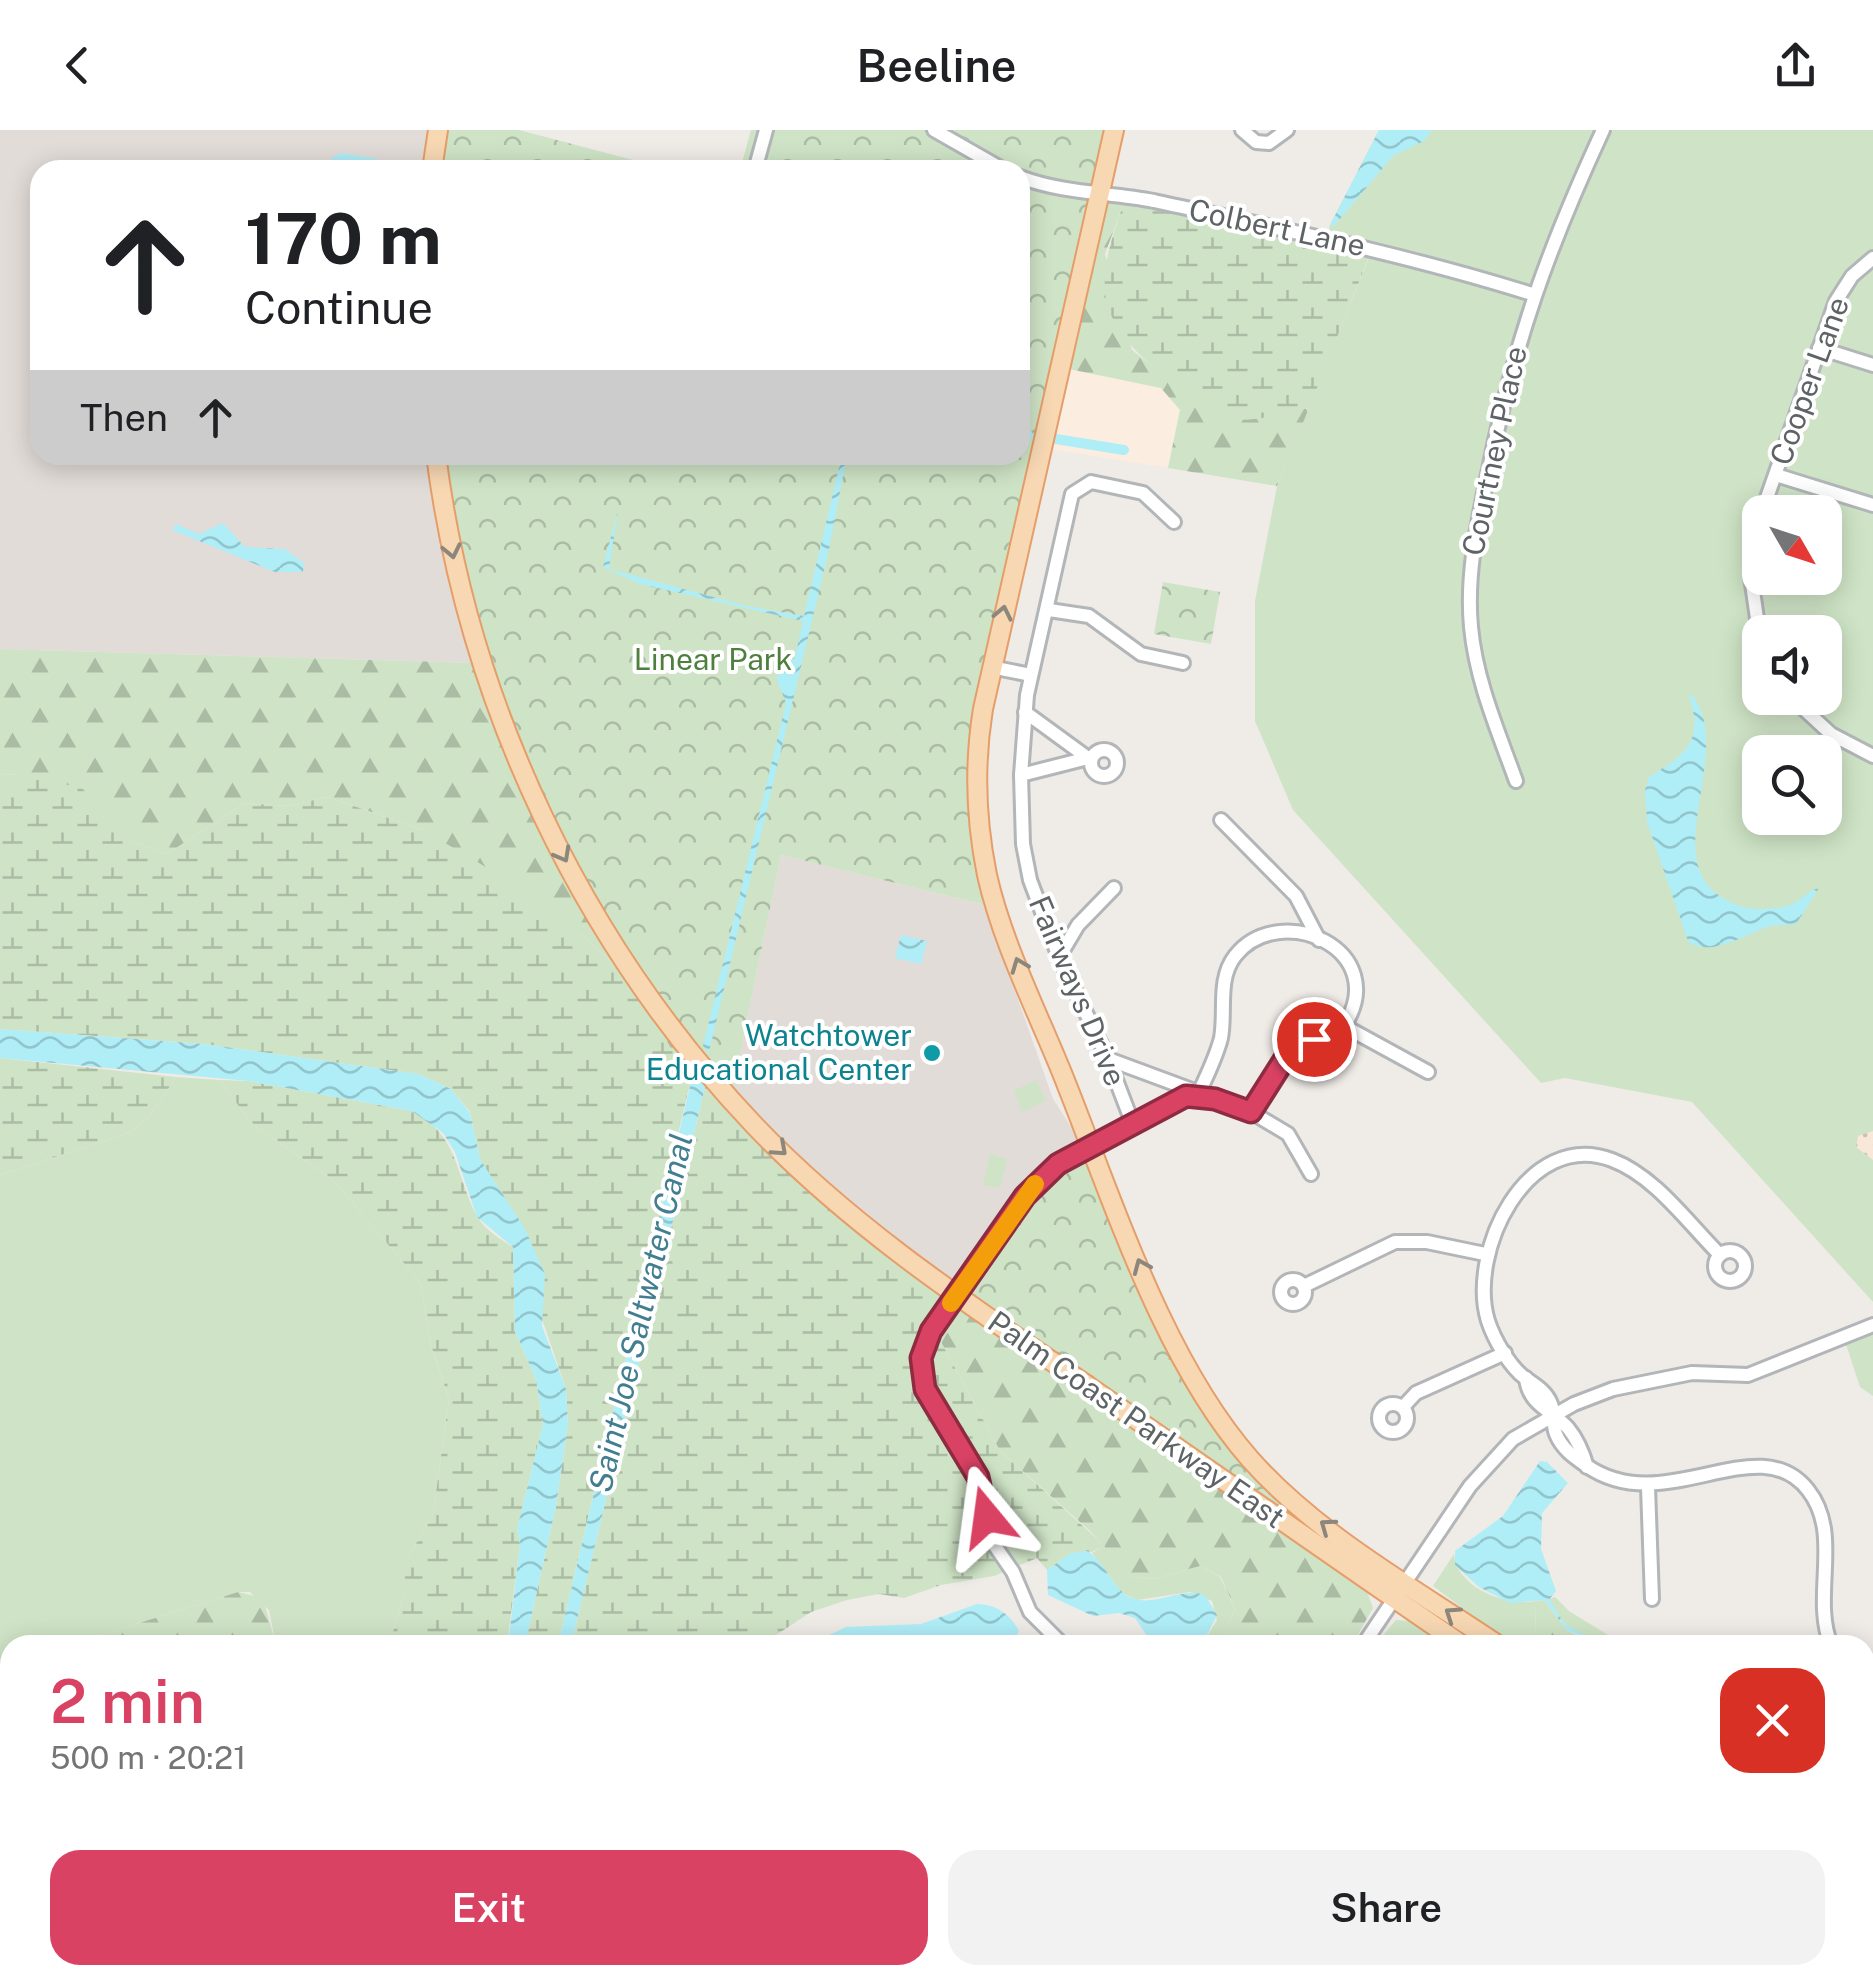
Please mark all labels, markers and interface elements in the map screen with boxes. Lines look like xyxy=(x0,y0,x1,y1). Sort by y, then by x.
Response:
icon: back xyxy=(50,38,105,93)
icon: share xyxy=(1768,38,1823,93)
text: Beeline xyxy=(856,39,1017,92)
street label: Colbert Lane xyxy=(1186,191,1369,263)
text: 170 m xyxy=(245,197,442,280)
icon: ahead xyxy=(80,200,210,330)
text: Continue xyxy=(245,281,433,334)
street label: Cooper Lane xyxy=(1762,292,1856,470)
street label: Courtney Place xyxy=(1454,343,1534,559)
icon: ahead xyxy=(188,390,243,445)
text: Then xyxy=(80,395,168,440)
north arrow xyxy=(1742,495,1842,595)
map controls xyxy=(1742,495,1842,835)
one-way arrow xyxy=(440,542,461,559)
one-way arrow xyxy=(991,605,1012,622)
button: sound xyxy=(1742,615,1842,715)
park label: Linear Park xyxy=(634,641,792,677)
button: search xyxy=(1742,735,1842,835)
one-way arrow xyxy=(551,845,570,863)
street label: Fairways Drive xyxy=(1022,890,1134,1091)
one-way arrow xyxy=(1010,957,1030,975)
pin xyxy=(1272,997,1357,1082)
icon: arrive xyxy=(1287,1012,1342,1067)
place label: Watchtower Educational Center xyxy=(646,1017,912,1087)
marker: Watchtower Educational Center xyxy=(921,1042,943,1064)
water label: Saint Joe Saltwater Canal xyxy=(581,1130,700,1496)
one-way arrow xyxy=(768,1137,787,1155)
one-way arrow xyxy=(1133,1258,1153,1276)
street label: Palm Coast Parkway East xyxy=(982,1303,1292,1535)
position arrow xyxy=(935,1465,1039,1569)
one-way arrow xyxy=(1320,1520,1338,1538)
one-way arrow xyxy=(1445,1608,1464,1626)
text: 2 min xyxy=(50,1666,205,1737)
button: close xyxy=(1720,1668,1825,1773)
text: 500 m · 20:21 xyxy=(50,1739,246,1776)
button: Exit xyxy=(50,1850,928,1965)
button: Share xyxy=(948,1850,1825,1965)

